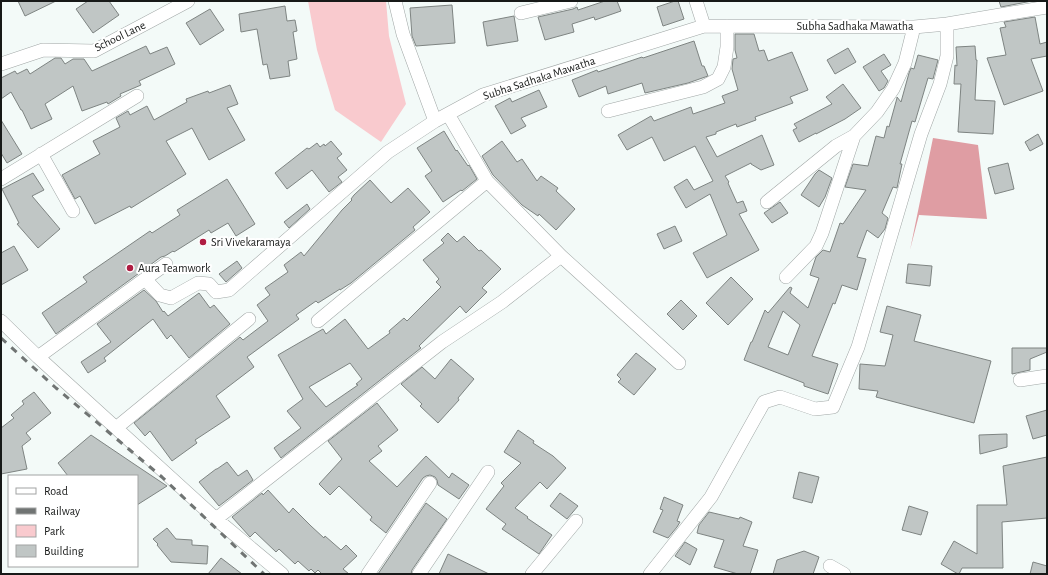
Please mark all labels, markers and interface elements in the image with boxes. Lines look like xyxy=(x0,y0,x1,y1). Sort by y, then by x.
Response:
street label: School Lane xyxy=(93,19,147,53)
street label: Subha Sadhaka Mawatha xyxy=(796,20,914,32)
street label: Subha Sadhaka Mawatha xyxy=(481,54,597,102)
place label: Sri Vivekaramaya xyxy=(211,236,291,249)
marker: Sri Vivekaramaya xyxy=(198,237,208,247)
place label: Aura Teamwork xyxy=(138,262,211,274)
marker: Aura Teamwork xyxy=(125,263,135,273)
legend xyxy=(8,475,138,567)
text: Road xyxy=(44,485,68,497)
text: Railway xyxy=(44,505,80,518)
text: Park xyxy=(44,525,65,537)
text: Building xyxy=(44,545,84,557)

